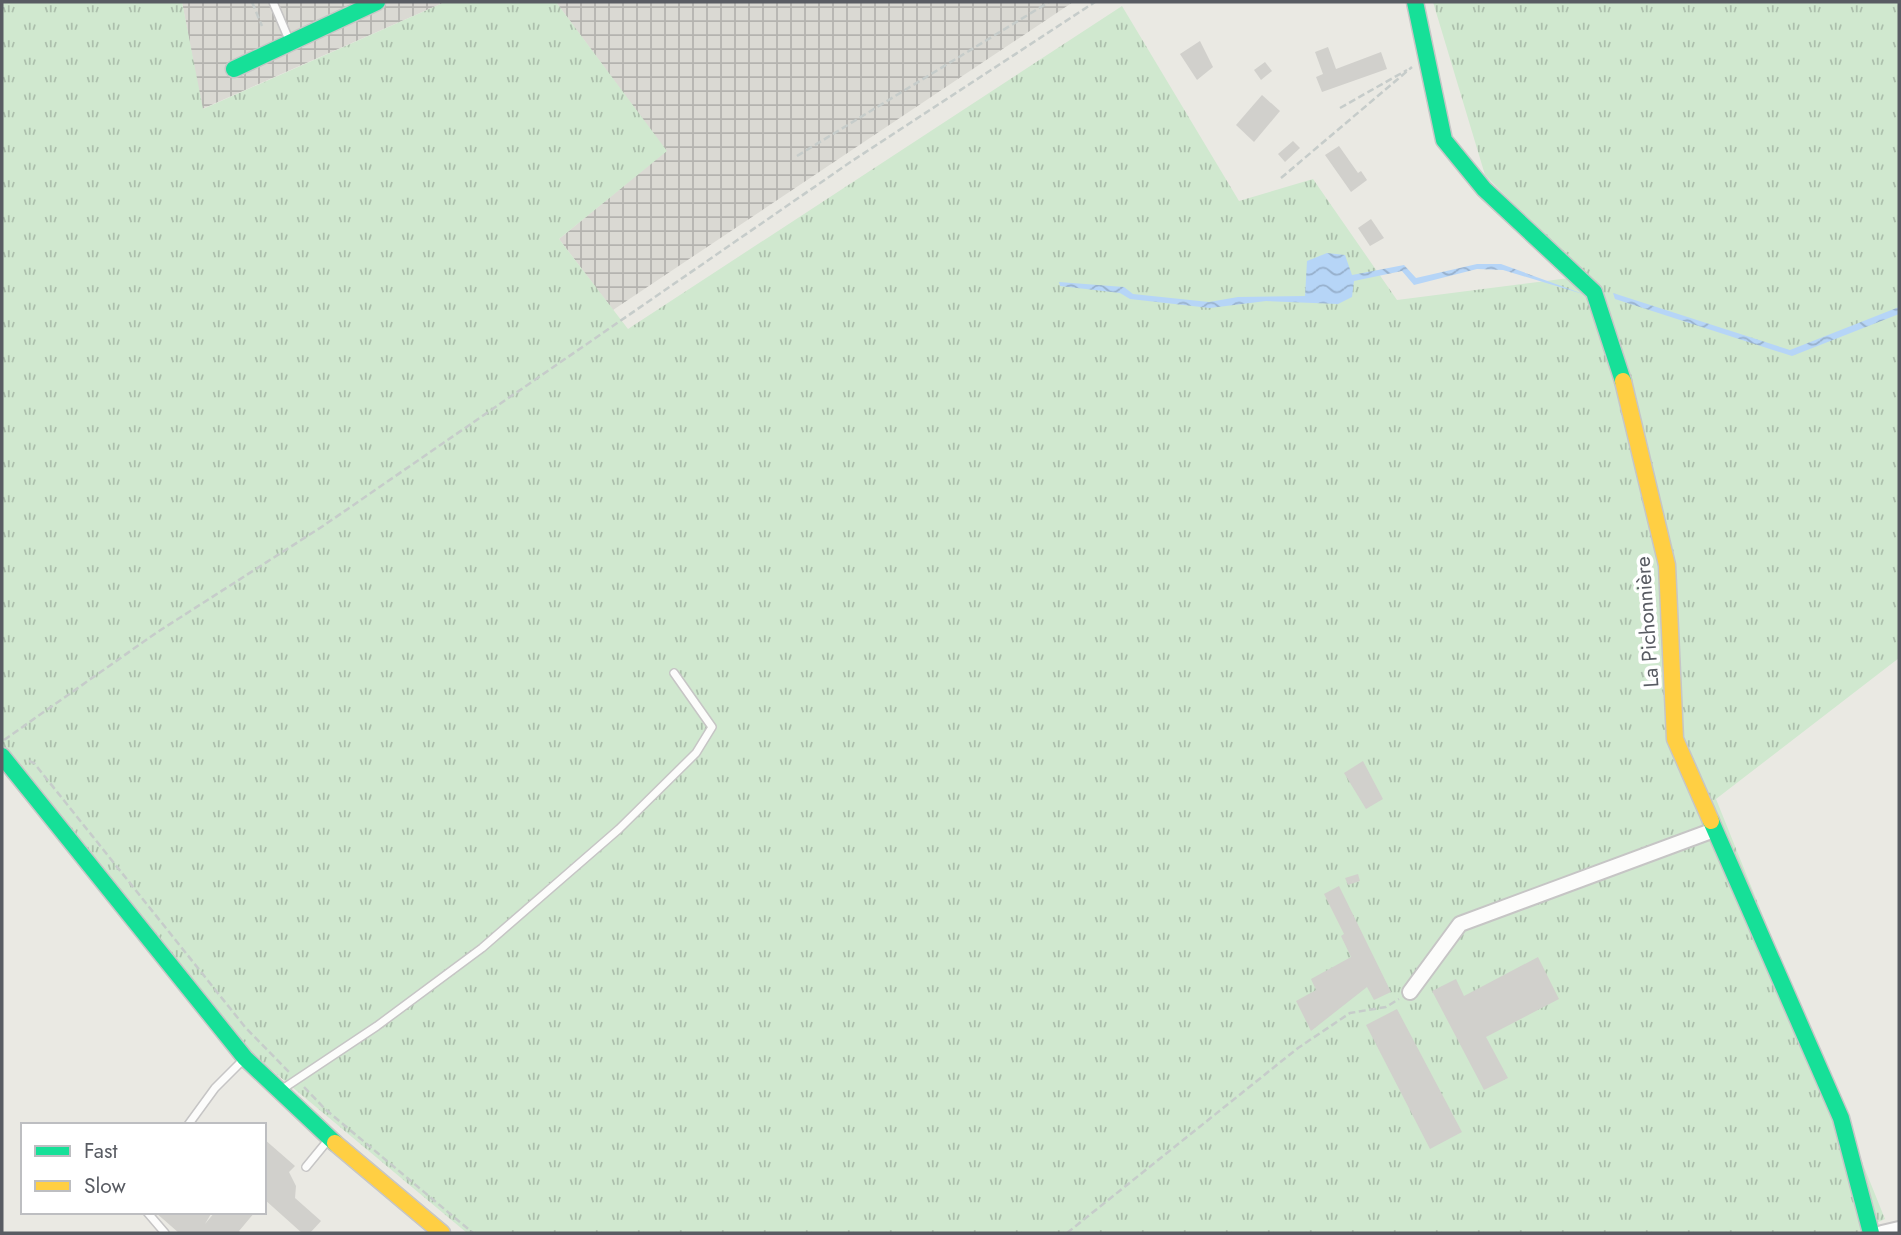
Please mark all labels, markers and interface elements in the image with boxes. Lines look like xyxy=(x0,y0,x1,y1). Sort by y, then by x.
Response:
street label: La Pichonnière xyxy=(1627,555,1667,689)
legend xyxy=(21,1123,266,1214)
text: Fast xyxy=(84,1136,117,1166)
text: Slow xyxy=(84,1171,126,1201)

